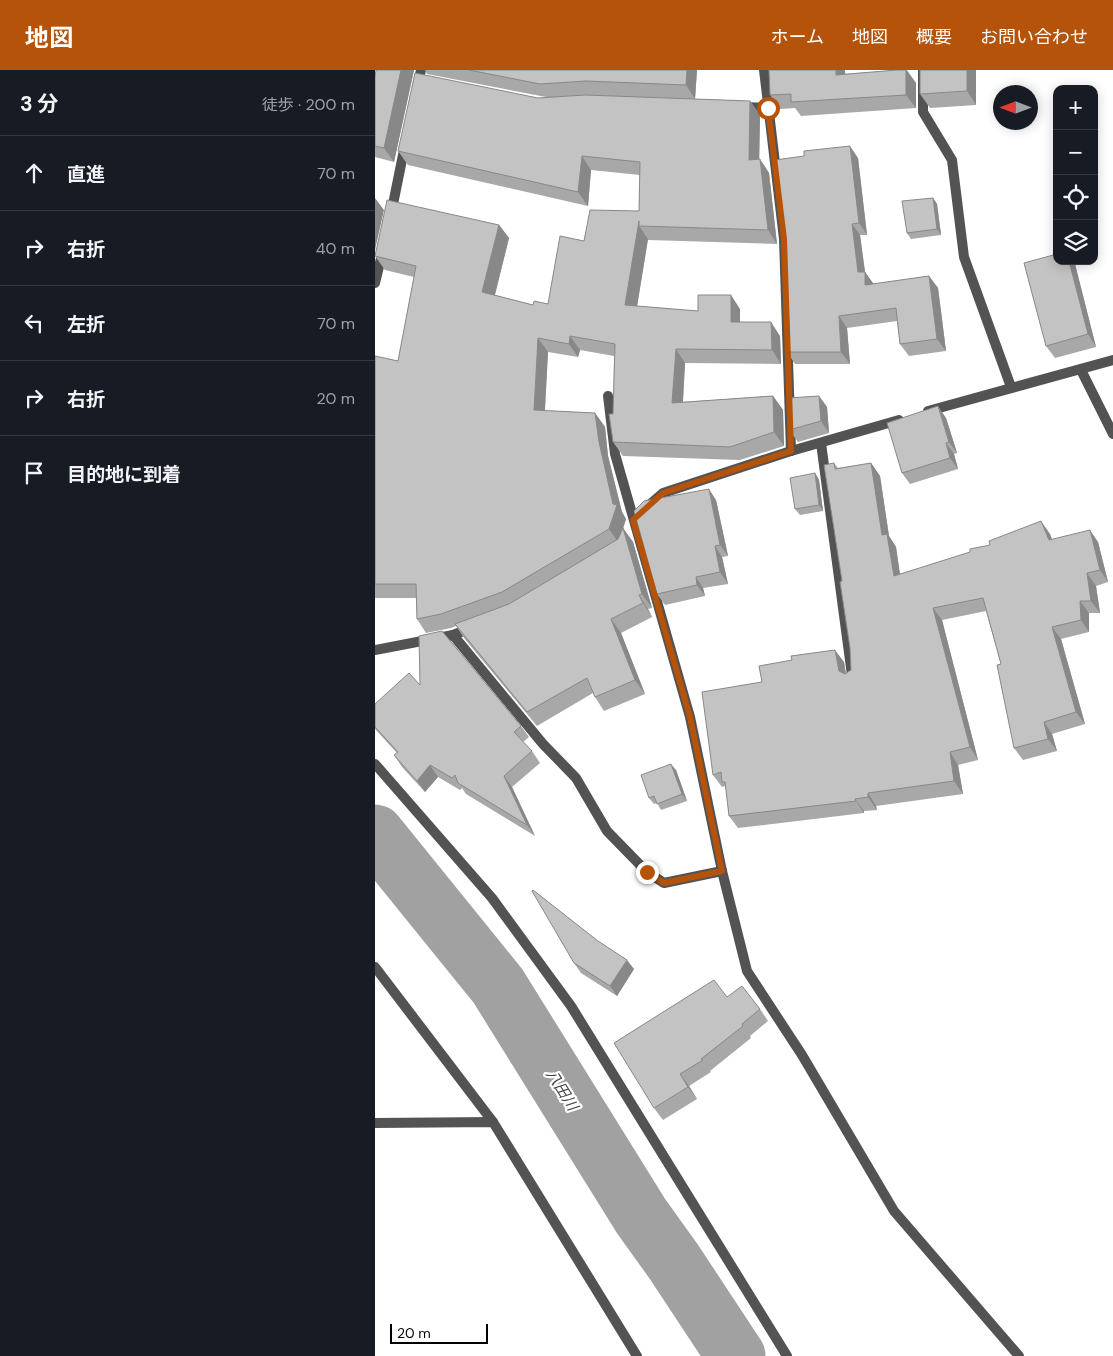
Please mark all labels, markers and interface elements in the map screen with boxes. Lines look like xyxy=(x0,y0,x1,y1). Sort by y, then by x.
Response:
text: 地図 xyxy=(25,22,73,53)
text: ホーム xyxy=(771,25,824,49)
text: 地図 xyxy=(852,25,888,49)
text: 概要 xyxy=(916,25,952,49)
text: お問い合わせ xyxy=(980,25,1088,49)
north arrow xyxy=(993,85,1038,130)
map controls xyxy=(1053,85,1098,265)
button: + xyxy=(1053,85,1098,130)
text: 3 分 xyxy=(20,90,59,118)
text: 徒歩 · 200 m xyxy=(262,94,355,115)
route start xyxy=(757,97,780,120)
button: − xyxy=(1053,130,1098,175)
icon: ahead xyxy=(20,159,48,187)
text: 直進 xyxy=(67,162,105,187)
text: 70 m xyxy=(317,163,355,184)
button: locate xyxy=(1053,175,1098,220)
button: layers xyxy=(1053,220,1098,265)
icon: right xyxy=(20,234,48,262)
text: 右折 xyxy=(67,237,105,262)
text: 40 m xyxy=(316,238,355,259)
icon: left xyxy=(20,309,48,337)
text: 左折 xyxy=(67,312,105,337)
text: 70 m xyxy=(317,313,355,334)
icon: right xyxy=(20,384,48,412)
text: 右折 xyxy=(67,387,105,412)
text: 20 m xyxy=(316,388,355,409)
icon: arrive xyxy=(20,459,48,487)
text: 目的地に到着 xyxy=(67,462,181,487)
route end xyxy=(636,861,659,884)
water label: 八田川 xyxy=(542,1066,583,1116)
scale bar xyxy=(390,1321,487,1344)
text: 20 m xyxy=(397,1324,431,1342)

